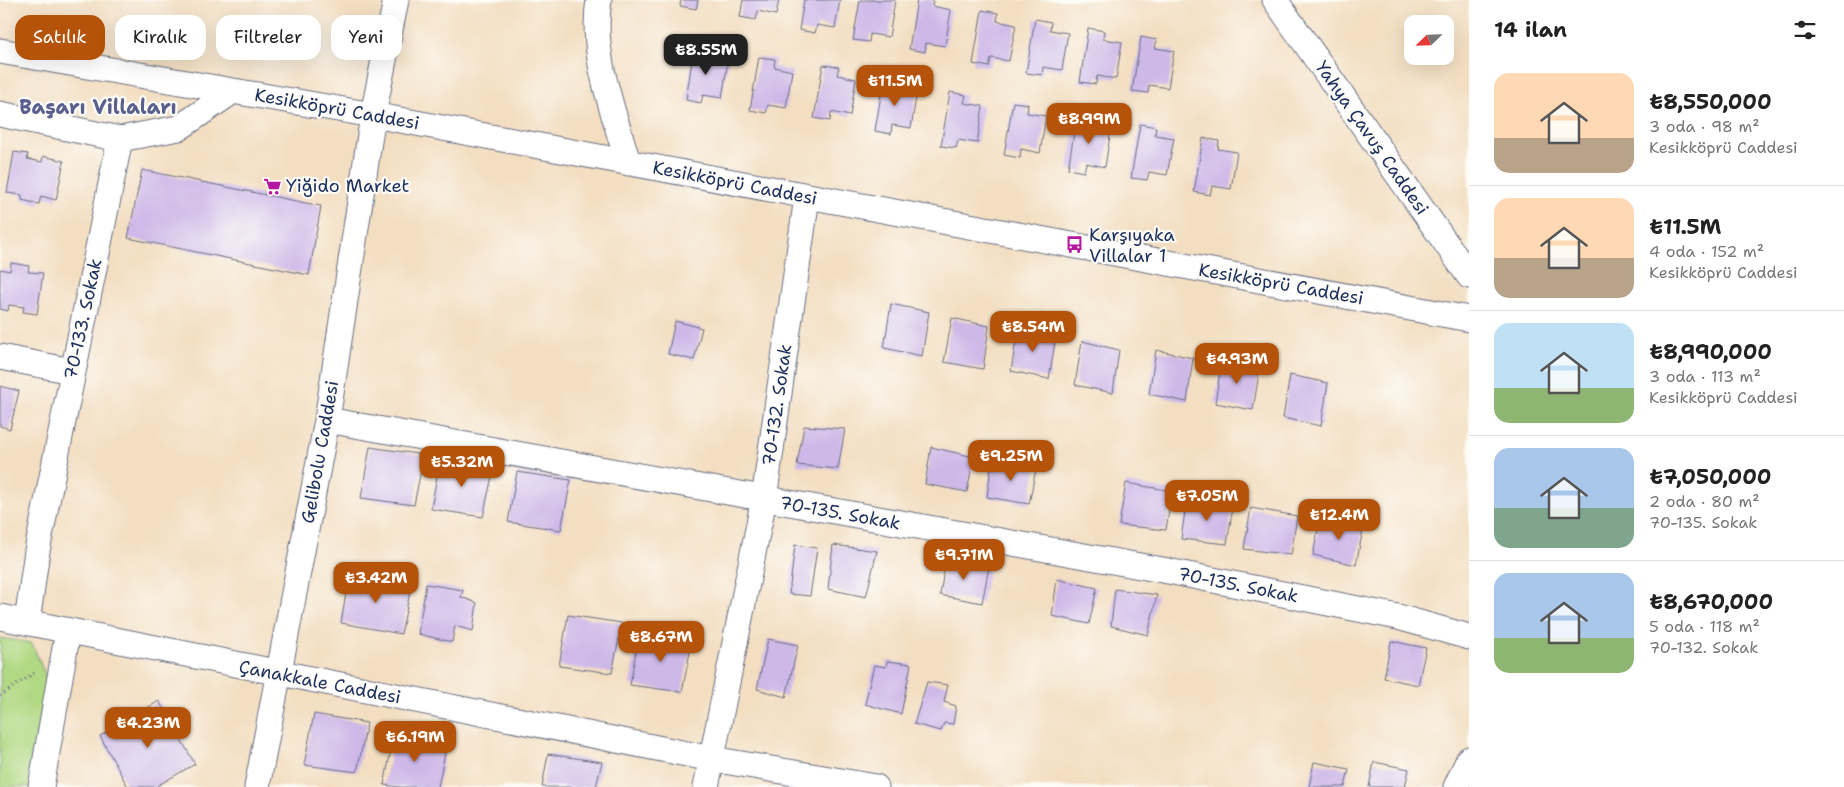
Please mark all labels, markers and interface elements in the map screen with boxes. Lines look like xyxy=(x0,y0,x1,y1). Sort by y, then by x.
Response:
chip: Satılık xyxy=(15,15,105,60)
chip: Kiralık xyxy=(115,15,206,60)
chip: Filtreler xyxy=(216,15,321,60)
chip: Yeni xyxy=(331,15,402,60)
north arrow xyxy=(1404,15,1454,65)
map controls xyxy=(1404,15,1454,65)
text: 14 ilan xyxy=(1494,16,1567,44)
icon: filters xyxy=(1791,16,1819,44)
pin: ₺8.55M xyxy=(665,34,747,76)
text: ₺8.55M xyxy=(675,39,737,60)
street label: Yahya Çavuş Caddesi xyxy=(1310,56,1434,220)
pin: ₺11.5M xyxy=(854,64,936,107)
text: ₺11.5M xyxy=(867,70,923,91)
street label: Kesikköprü Caddesi xyxy=(253,83,421,135)
text: ₺8,550,000 xyxy=(1649,88,1772,116)
icon: home xyxy=(1534,93,1594,153)
district label: Başarı Villaları xyxy=(19,94,177,120)
pin: ₺8.99M xyxy=(1048,102,1130,145)
text: ₺8.99M xyxy=(1058,108,1120,129)
text: 3 oda · 98 m² xyxy=(1649,116,1760,137)
text: Kesikköprü Caddesi xyxy=(1649,137,1798,158)
street label: Kesikköprü Caddesi xyxy=(651,155,819,211)
place label: Yiğido Market xyxy=(286,174,409,198)
supermarket icon: Yiğido Market xyxy=(262,176,282,196)
text: ₺11.5M xyxy=(1649,213,1721,241)
icon: home xyxy=(1534,218,1594,278)
place label: Karşıyaka Villalar 1 xyxy=(1089,223,1175,268)
bus stop icon: Karşıyaka Villalar 1 xyxy=(1065,235,1085,255)
text: 4 oda · 152 m² xyxy=(1649,241,1764,262)
street label: 70-133. Sokak xyxy=(58,256,108,382)
street label: Kesikköprü Caddesi xyxy=(1197,258,1365,310)
text: Kesikköprü Caddesi xyxy=(1649,262,1798,283)
pin: ₺8.54M xyxy=(992,310,1074,353)
text: ₺8.54M xyxy=(1001,316,1065,337)
text: ₺8,990,000 xyxy=(1649,338,1772,366)
street label: 70-132. Sokak xyxy=(757,342,797,468)
pin: ₺4.93M xyxy=(1196,342,1278,385)
icon: home xyxy=(1534,343,1594,403)
text: ₺4.93M xyxy=(1206,348,1268,369)
text: 3 oda · 113 m² xyxy=(1649,366,1761,387)
street label: Gelibolu Caddesi xyxy=(296,379,344,525)
text: Kesikköprü Caddesi xyxy=(1649,387,1798,408)
pin: ₺9.25M xyxy=(970,440,1052,482)
text: ₺9.25M xyxy=(979,445,1043,466)
pin: ₺5.32M xyxy=(421,446,503,488)
text: ₺5.32M xyxy=(430,451,494,472)
text: ₺7,050,000 xyxy=(1649,463,1772,491)
icon: home xyxy=(1534,468,1594,528)
pin: ₺7.05M xyxy=(1166,480,1248,522)
text: ₺7.05M xyxy=(1176,485,1238,506)
street label: 70-135. Sokak xyxy=(778,491,902,535)
text: 2 oda · 80 m² xyxy=(1649,491,1760,512)
pin: ₺12.4M xyxy=(1298,498,1380,541)
text: ₺12.4M xyxy=(1309,504,1369,525)
text: 70-135. Sokak xyxy=(1649,512,1758,533)
pin: ₺9.71M xyxy=(923,538,1005,581)
text: ₺9.71M xyxy=(935,544,993,565)
pin: ₺3.42M xyxy=(335,562,417,604)
street label: 70-135. Sokak xyxy=(1176,562,1300,608)
text: ₺3.42M xyxy=(344,567,408,588)
text: ₺8,670,000 xyxy=(1649,588,1773,616)
icon: home xyxy=(1534,593,1594,653)
text: 5 oda · 118 m² xyxy=(1649,616,1760,637)
pin: ₺8.67M xyxy=(620,620,702,663)
text: ₺8.67M xyxy=(629,626,693,647)
text: 70-132. Sokak xyxy=(1649,637,1758,658)
street label: Çanakkale Caddesi xyxy=(237,655,403,709)
pin: ₺4.23M xyxy=(107,706,189,749)
text: ₺4.23M xyxy=(116,712,180,733)
pin: ₺6.19M xyxy=(374,720,456,763)
text: ₺6.19M xyxy=(385,726,445,747)

